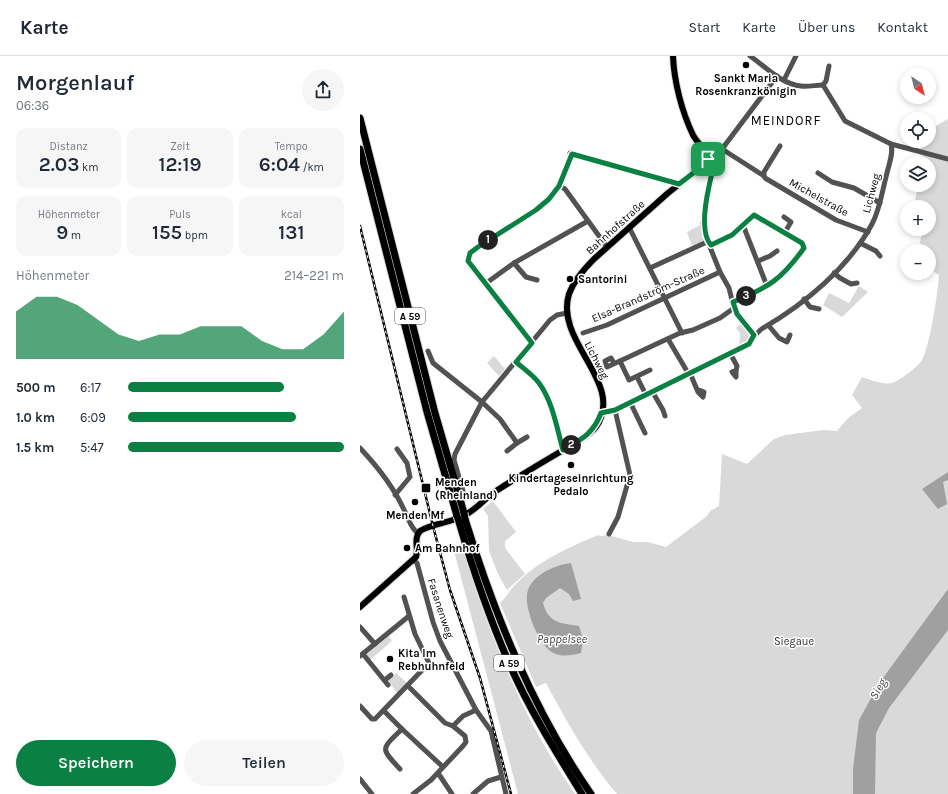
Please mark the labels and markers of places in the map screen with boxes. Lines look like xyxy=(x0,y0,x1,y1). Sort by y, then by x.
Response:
marker: Sankt Maria Rosenkranzkönigin xyxy=(741,60,751,70)
place label: Sankt Maria Rosenkranzkönigin xyxy=(695,72,797,98)
pin xyxy=(691,142,725,176)
pin: 1 xyxy=(478,230,498,250)
place label: Santorini xyxy=(578,273,627,286)
marker: Santorini xyxy=(565,274,575,284)
pin: 3 xyxy=(736,286,756,306)
pin: 2 xyxy=(561,435,581,455)
marker: Kindertageseinrichtung Pedalo xyxy=(566,460,576,470)
place label: Kindertageseinrichtung Pedalo xyxy=(509,472,634,498)
place label: Menden (Rheinland) xyxy=(435,476,497,502)
marker: Menden (Rheinland) xyxy=(420,482,432,494)
marker: Menden Mf xyxy=(410,497,420,507)
place label: Menden Mf xyxy=(386,509,445,522)
place label: Am Bahnhof xyxy=(415,542,480,555)
marker: Am Bahnhof xyxy=(402,543,412,553)
place label: Kita Im Rebhuhnfeld xyxy=(398,647,465,673)
marker: Kita Im Rebhuhnfeld xyxy=(385,654,395,664)

